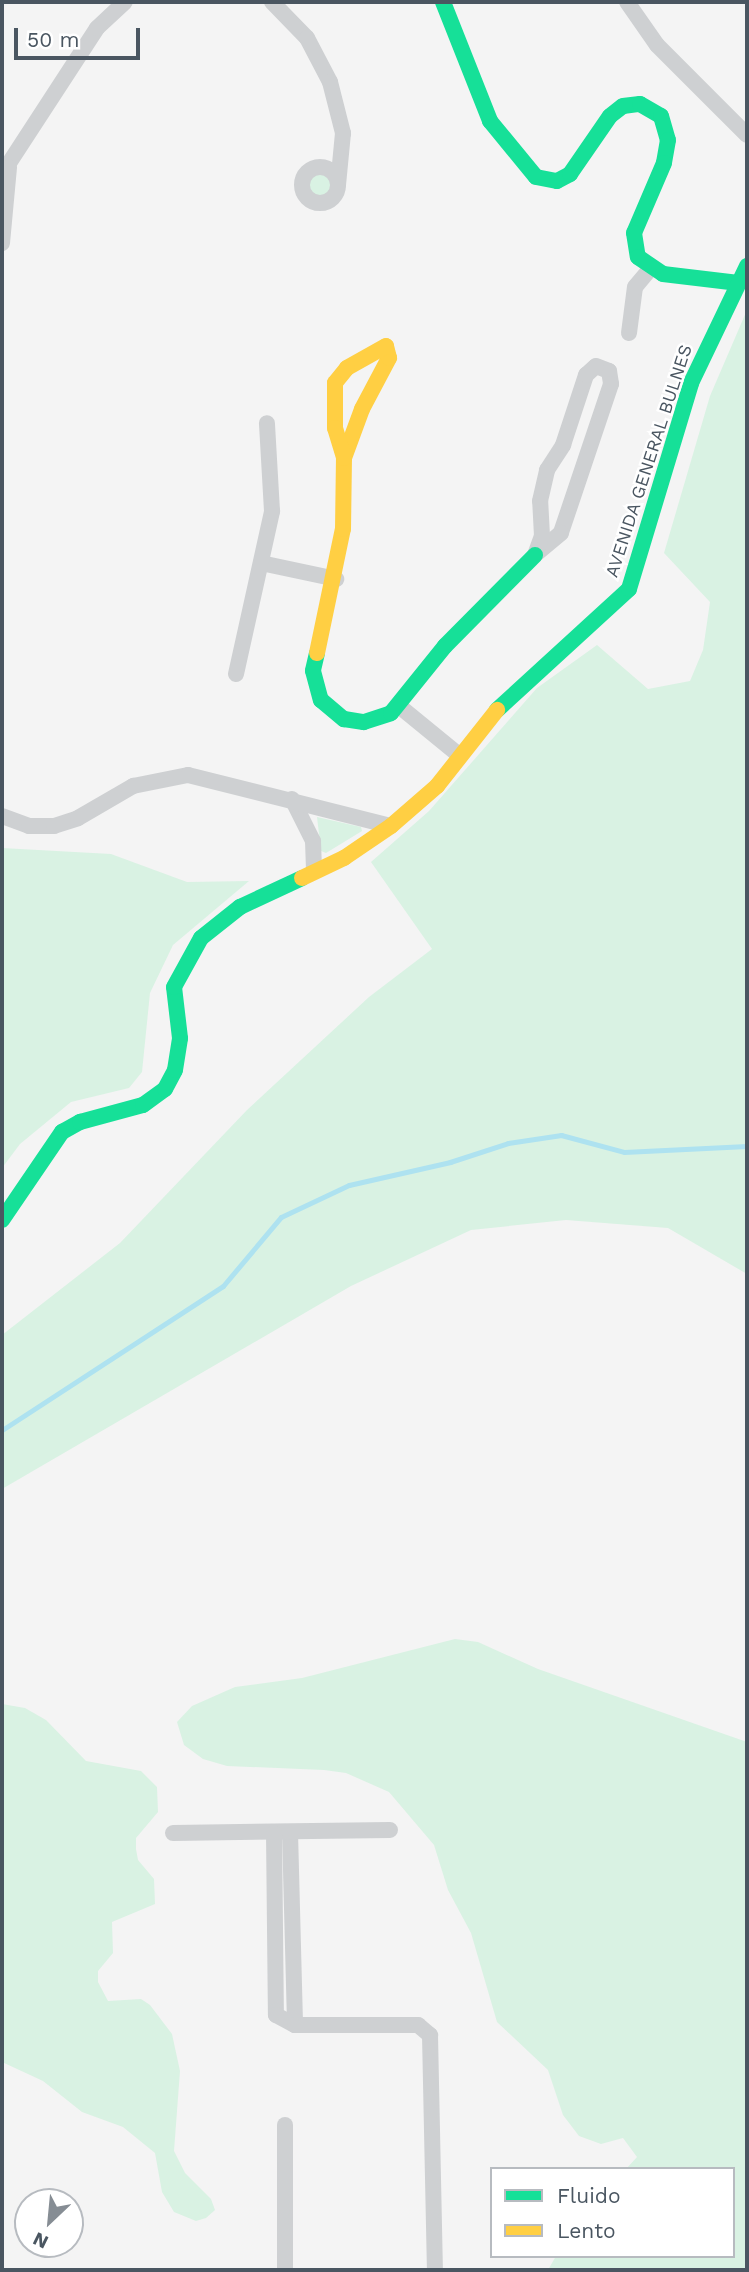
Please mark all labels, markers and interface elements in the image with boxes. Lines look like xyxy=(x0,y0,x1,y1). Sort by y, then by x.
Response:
scale bar xyxy=(18,14,144,58)
text: 50 m xyxy=(27,27,79,52)
street label: AVENIDA GENERAL BULNES xyxy=(601,341,697,581)
legend xyxy=(490,2167,735,2258)
text: Fluido xyxy=(557,2183,621,2208)
north arrow xyxy=(14,2188,84,2258)
text: Lento xyxy=(557,2218,616,2243)
text: N xyxy=(29,2227,52,2254)

